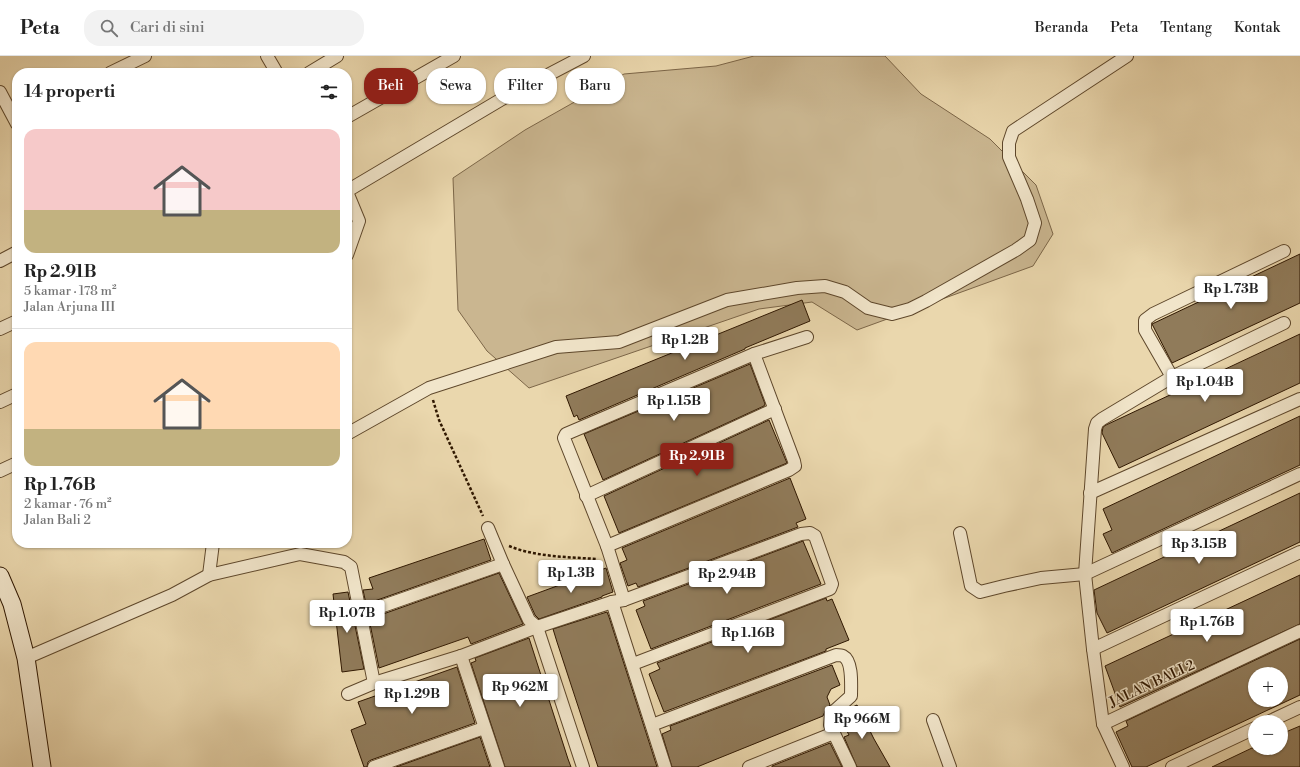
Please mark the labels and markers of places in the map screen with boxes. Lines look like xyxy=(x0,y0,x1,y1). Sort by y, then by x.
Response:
pin: Rp 1.73B xyxy=(1190,276,1272,310)
pin: Rp 1.2B xyxy=(648,327,722,361)
pin: Rp 1.04B xyxy=(1164,369,1246,403)
pin: Rp 1.15B xyxy=(633,388,715,422)
pin: Rp 2.91B xyxy=(656,443,738,477)
pin: Rp 3.15B xyxy=(1158,531,1240,565)
pin: Rp 1.3B xyxy=(534,560,608,594)
pin: Rp 2.94B xyxy=(686,561,768,595)
pin: Rp 1.07B xyxy=(306,600,388,634)
pin: Rp 1.76B xyxy=(1166,609,1248,643)
pin: Rp 1.16B xyxy=(707,620,789,654)
pin: Rp 962M xyxy=(483,674,557,708)
pin: Rp 1.29B xyxy=(371,681,453,715)
pin: Rp 966M xyxy=(825,706,899,740)

